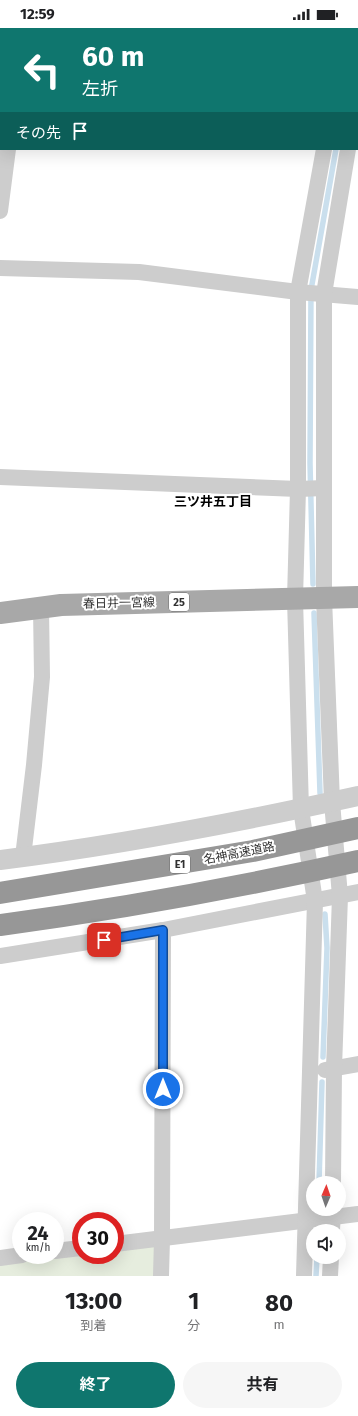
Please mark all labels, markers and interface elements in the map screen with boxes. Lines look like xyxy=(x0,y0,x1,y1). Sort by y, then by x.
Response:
text: 12:59 xyxy=(20,5,55,23)
text: 60 m xyxy=(82,40,144,73)
icon: left xyxy=(16,44,68,96)
text: 左折 xyxy=(82,78,118,100)
icon: arrive xyxy=(69,120,91,142)
text: その先 xyxy=(16,124,61,142)
district label: 三ツ井五丁目 xyxy=(174,494,252,509)
road number: 25 xyxy=(169,593,189,611)
street label: 春日井一宮線 xyxy=(83,595,155,611)
street label: 名神高速道路 xyxy=(202,839,276,867)
road number: E1 xyxy=(170,855,190,873)
pin xyxy=(87,923,121,957)
icon: arrive xyxy=(93,929,115,951)
position arrow xyxy=(142,1068,184,1110)
north arrow xyxy=(306,1176,346,1216)
map controls xyxy=(306,1176,346,1264)
speed limit sign: 30 xyxy=(72,1212,124,1264)
text: 24 xyxy=(27,1221,49,1245)
button: sound xyxy=(306,1224,346,1264)
text: km/h xyxy=(26,1242,50,1254)
text: 13:00 xyxy=(65,1287,122,1315)
text: 1 xyxy=(188,1287,199,1315)
text: 80 xyxy=(265,1289,293,1317)
text: m xyxy=(274,1317,285,1332)
text: 到着 xyxy=(81,1318,107,1333)
text: 分 xyxy=(187,1318,200,1333)
button: 終了 xyxy=(16,1362,175,1408)
button: 共有 xyxy=(183,1362,342,1408)

